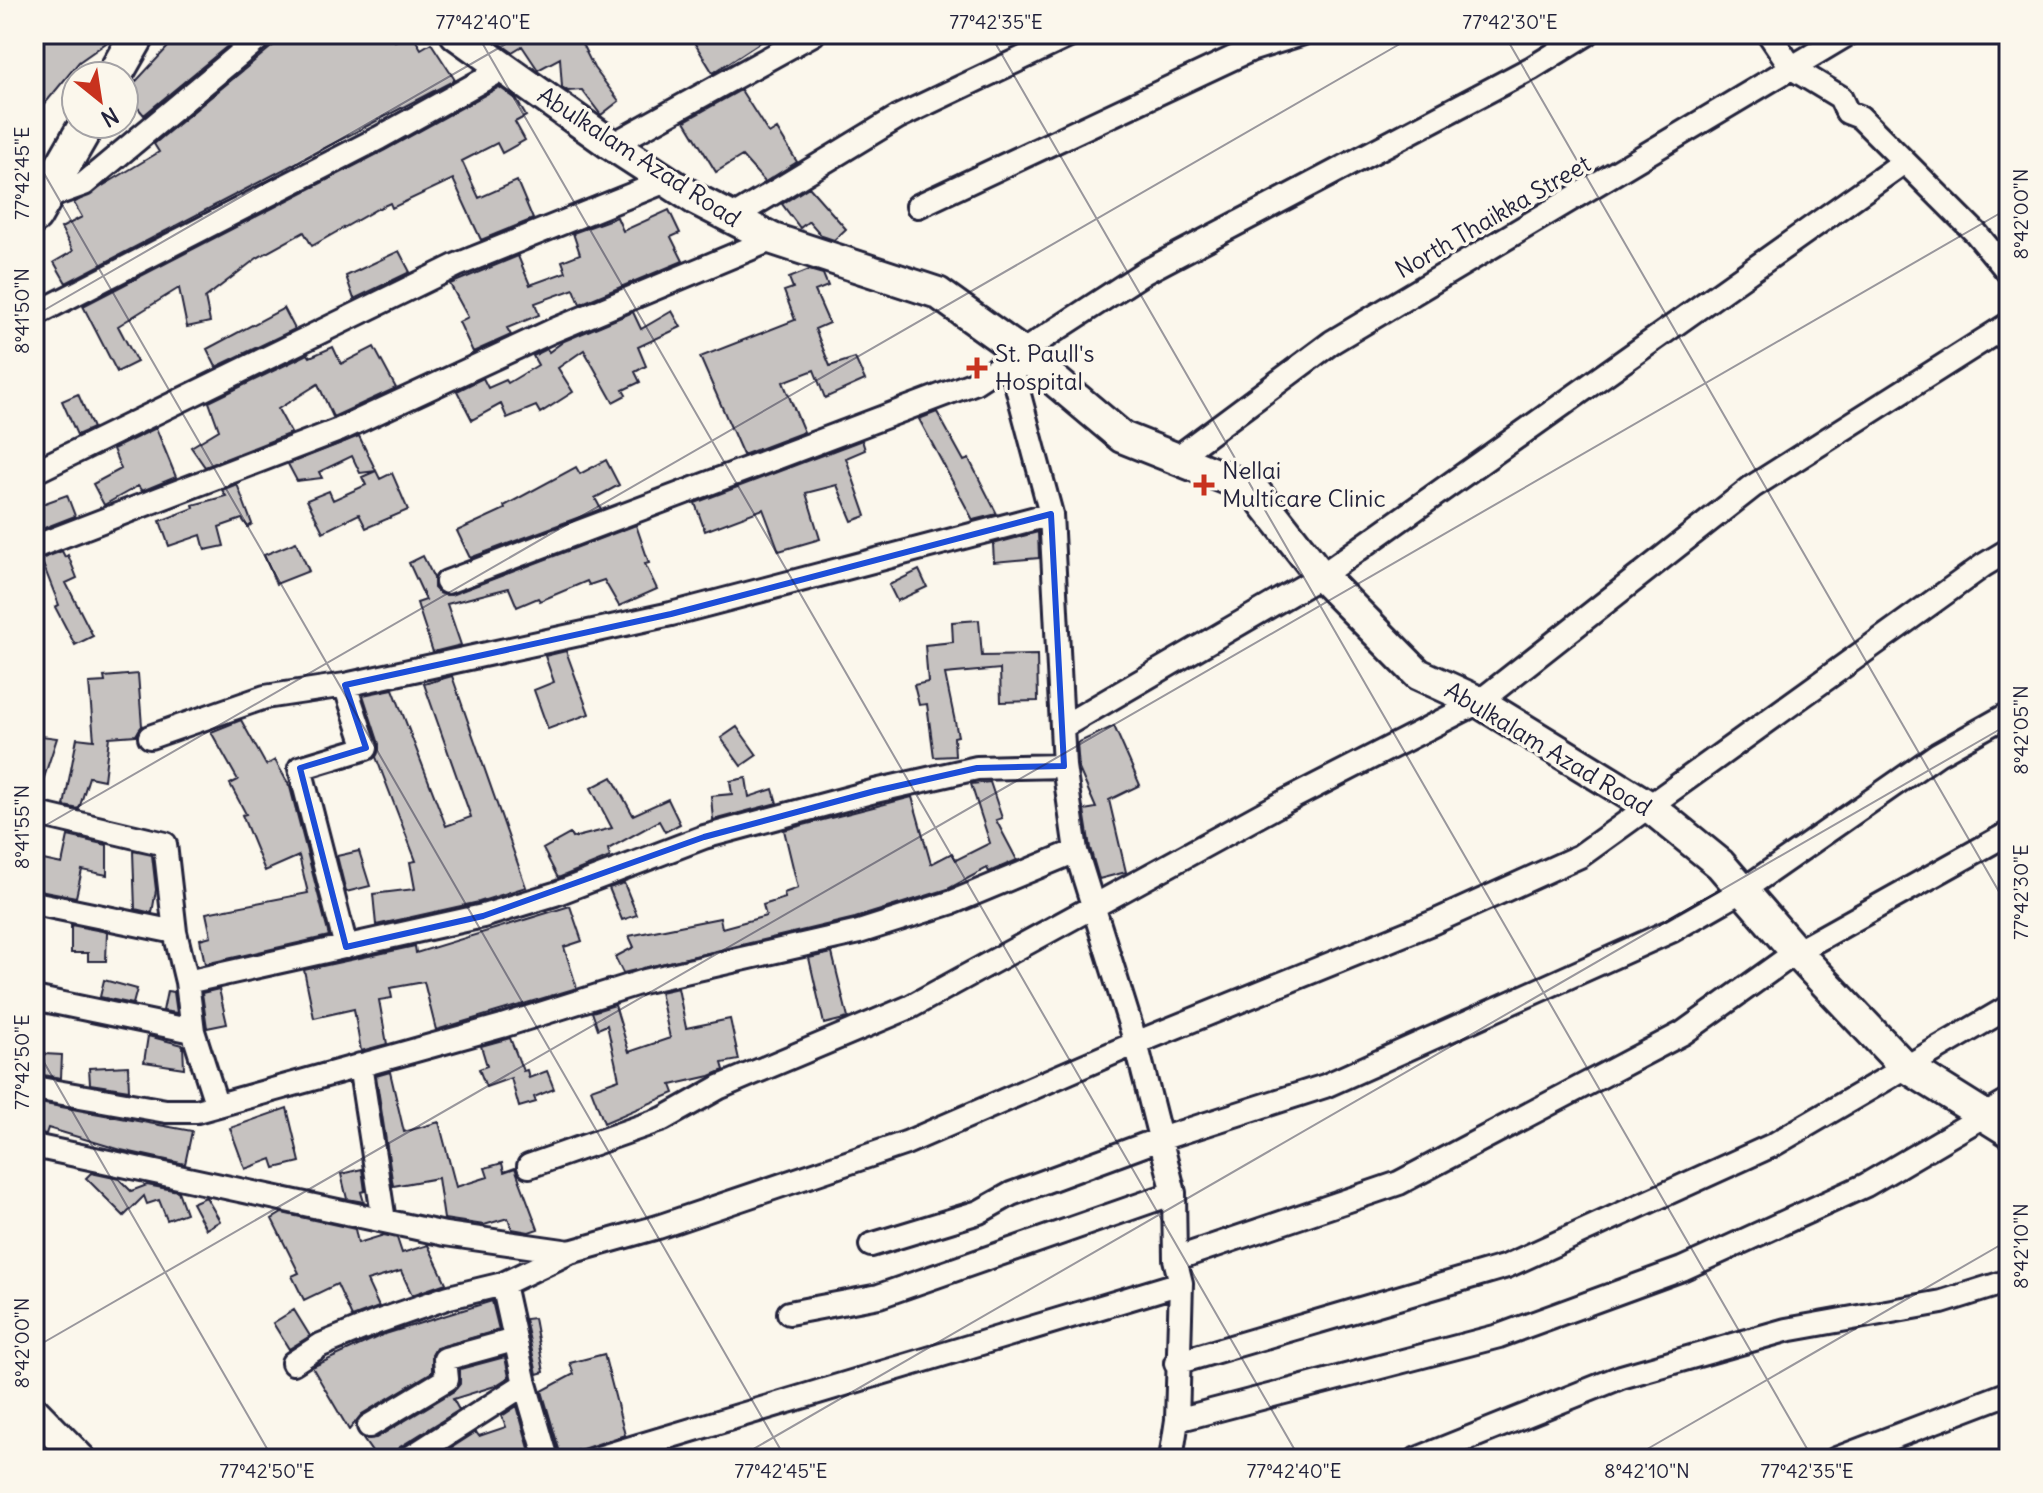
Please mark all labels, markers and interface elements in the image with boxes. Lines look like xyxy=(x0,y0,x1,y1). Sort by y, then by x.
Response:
text: 77°42'40"E xyxy=(436,9,530,34)
text: 77°42'35"E xyxy=(949,9,1043,34)
text: 77°42'30"E xyxy=(1462,9,1558,34)
north arrow xyxy=(60,60,140,140)
street label: Abulkalam Azad Road xyxy=(532,79,747,233)
text: N xyxy=(96,101,124,133)
text: 77°42'45"E xyxy=(9,126,34,220)
street label: North Thaikka Street xyxy=(1389,148,1596,284)
text: 8°42'00"N xyxy=(2008,168,2033,260)
text: 8°41'50"N xyxy=(9,268,34,354)
place label: St. Paull's Hospital xyxy=(995,338,1094,396)
marker: St. Paull's Hospital xyxy=(966,357,988,379)
place label: Nellai Multicare Clinic xyxy=(1222,455,1386,513)
marker: Nellai Multicare Clinic xyxy=(1193,474,1215,496)
street label: Abulkalam Azad Road xyxy=(1440,674,1657,822)
text: 8°42'05"N xyxy=(2008,685,2033,775)
text: 8°41'55"N xyxy=(9,785,34,869)
text: 77°42'30"E xyxy=(2008,844,2033,940)
text: 77°42'50"E xyxy=(9,1014,34,1110)
text: 8°42'10"N xyxy=(2008,1203,2033,1289)
text: 8°42'00"N xyxy=(9,1297,34,1389)
text: 77°42'50"E xyxy=(219,1458,315,1483)
text: 77°42'45"E xyxy=(734,1458,828,1483)
text: 77°42'40"E xyxy=(1247,1458,1341,1483)
text: 8°42'10"N xyxy=(1604,1458,1690,1483)
text: 77°42'35"E xyxy=(1760,1458,1854,1483)

